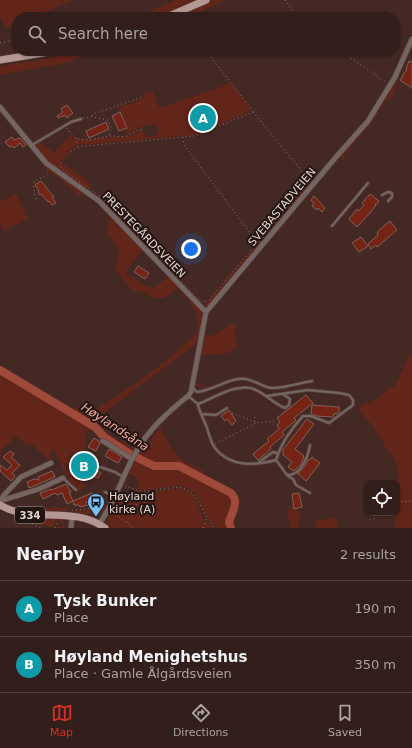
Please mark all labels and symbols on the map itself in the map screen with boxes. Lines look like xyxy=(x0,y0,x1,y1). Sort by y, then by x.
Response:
pin: A xyxy=(190,103,216,133)
street label: SVEBASTADVEIEN xyxy=(245,165,319,249)
street label: PRESTEGÅRDSVEIEN xyxy=(100,190,188,280)
your location xyxy=(181,239,201,259)
water label: Høylandsåna xyxy=(78,400,152,454)
pin: B xyxy=(71,451,97,481)
place label: Høyland kirke (A) xyxy=(109,490,155,516)
bus stop icon: Høyland kirke (A) xyxy=(86,492,106,517)
road number: 334 xyxy=(15,507,45,523)

